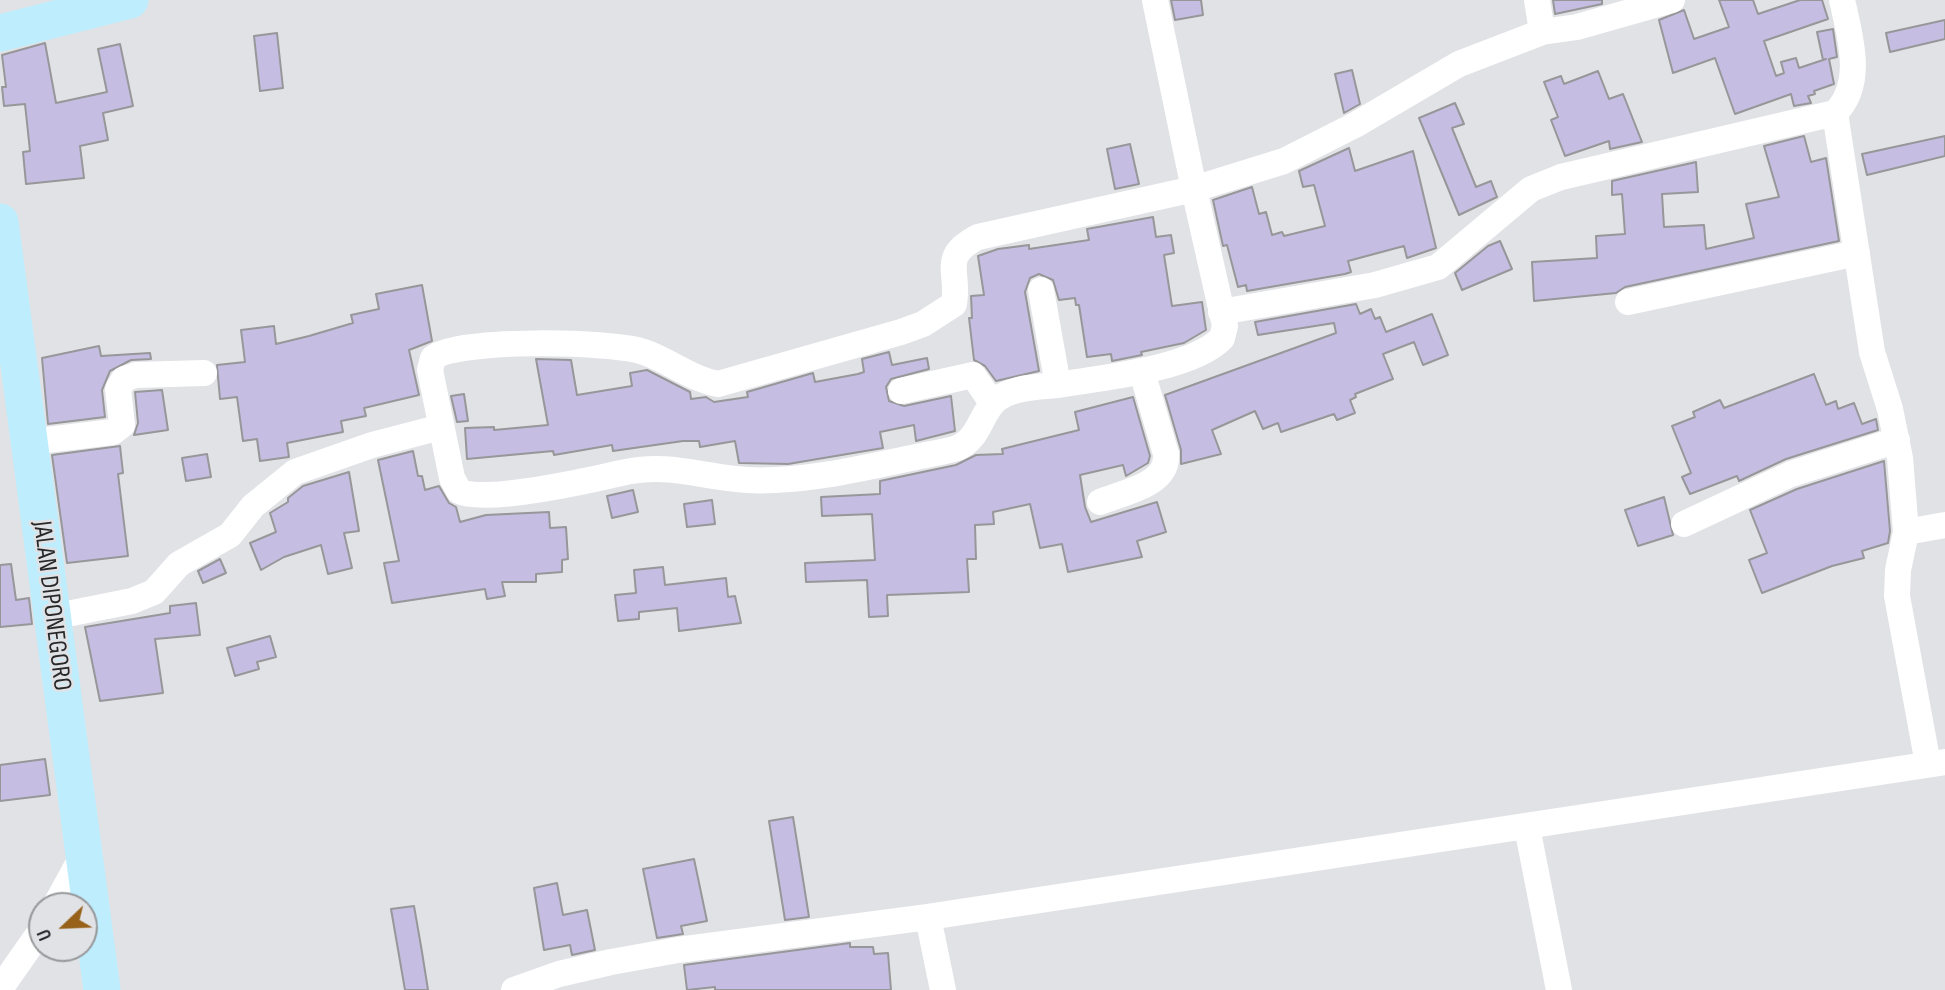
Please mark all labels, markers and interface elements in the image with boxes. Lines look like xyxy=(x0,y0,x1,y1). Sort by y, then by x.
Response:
street label: JALAN DIPONEGORO xyxy=(25,519,77,693)
north arrow xyxy=(28,892,98,962)
text: U xyxy=(33,926,58,944)

